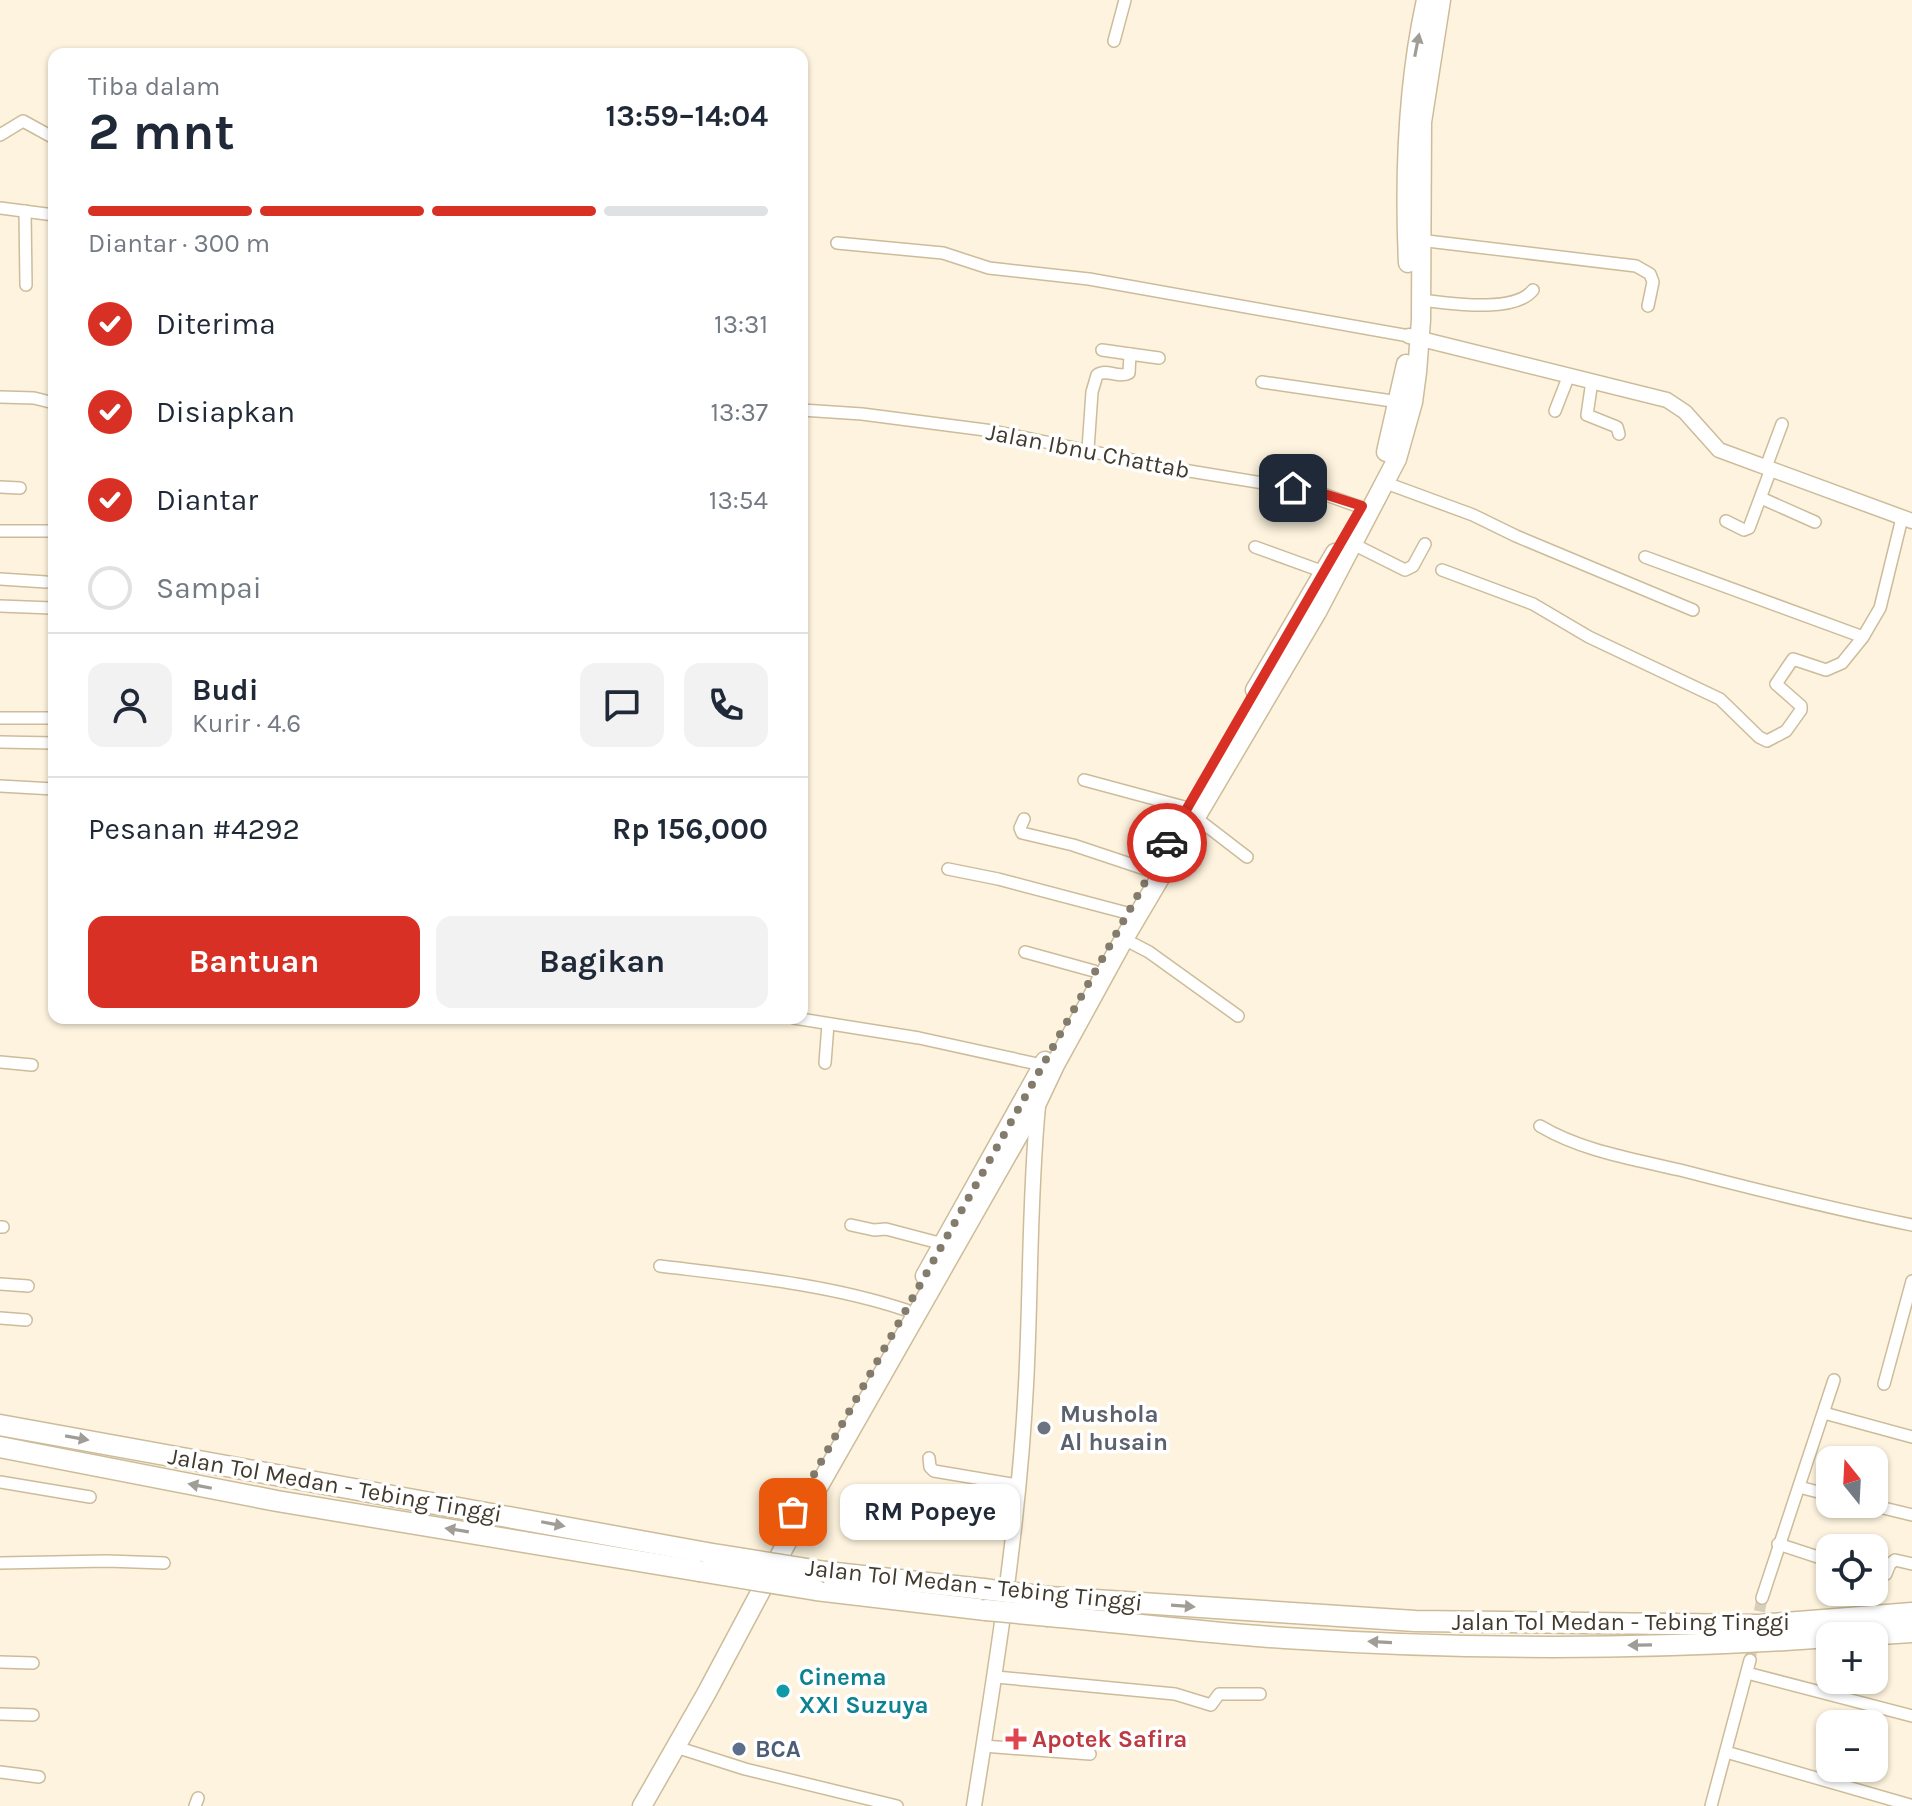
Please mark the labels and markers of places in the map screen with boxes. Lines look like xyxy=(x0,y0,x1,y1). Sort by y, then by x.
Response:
pin xyxy=(1259,454,1327,522)
place label: Mushola Al husain xyxy=(1060,1400,1168,1456)
marker: Mushola Al husain xyxy=(1035,1419,1053,1437)
pin xyxy=(759,1478,827,1546)
callout: RM Popeye xyxy=(841,1484,1021,1540)
place label: Cinema XXI Suzuya xyxy=(799,1663,929,1719)
marker: Cinema XXI Suzuya xyxy=(774,1682,792,1700)
place label: Apotek Safira xyxy=(1032,1725,1187,1753)
marker: Apotek Safira xyxy=(1007,1730,1025,1748)
place label: BCA xyxy=(755,1735,801,1763)
marker: BCA xyxy=(730,1740,748,1758)

